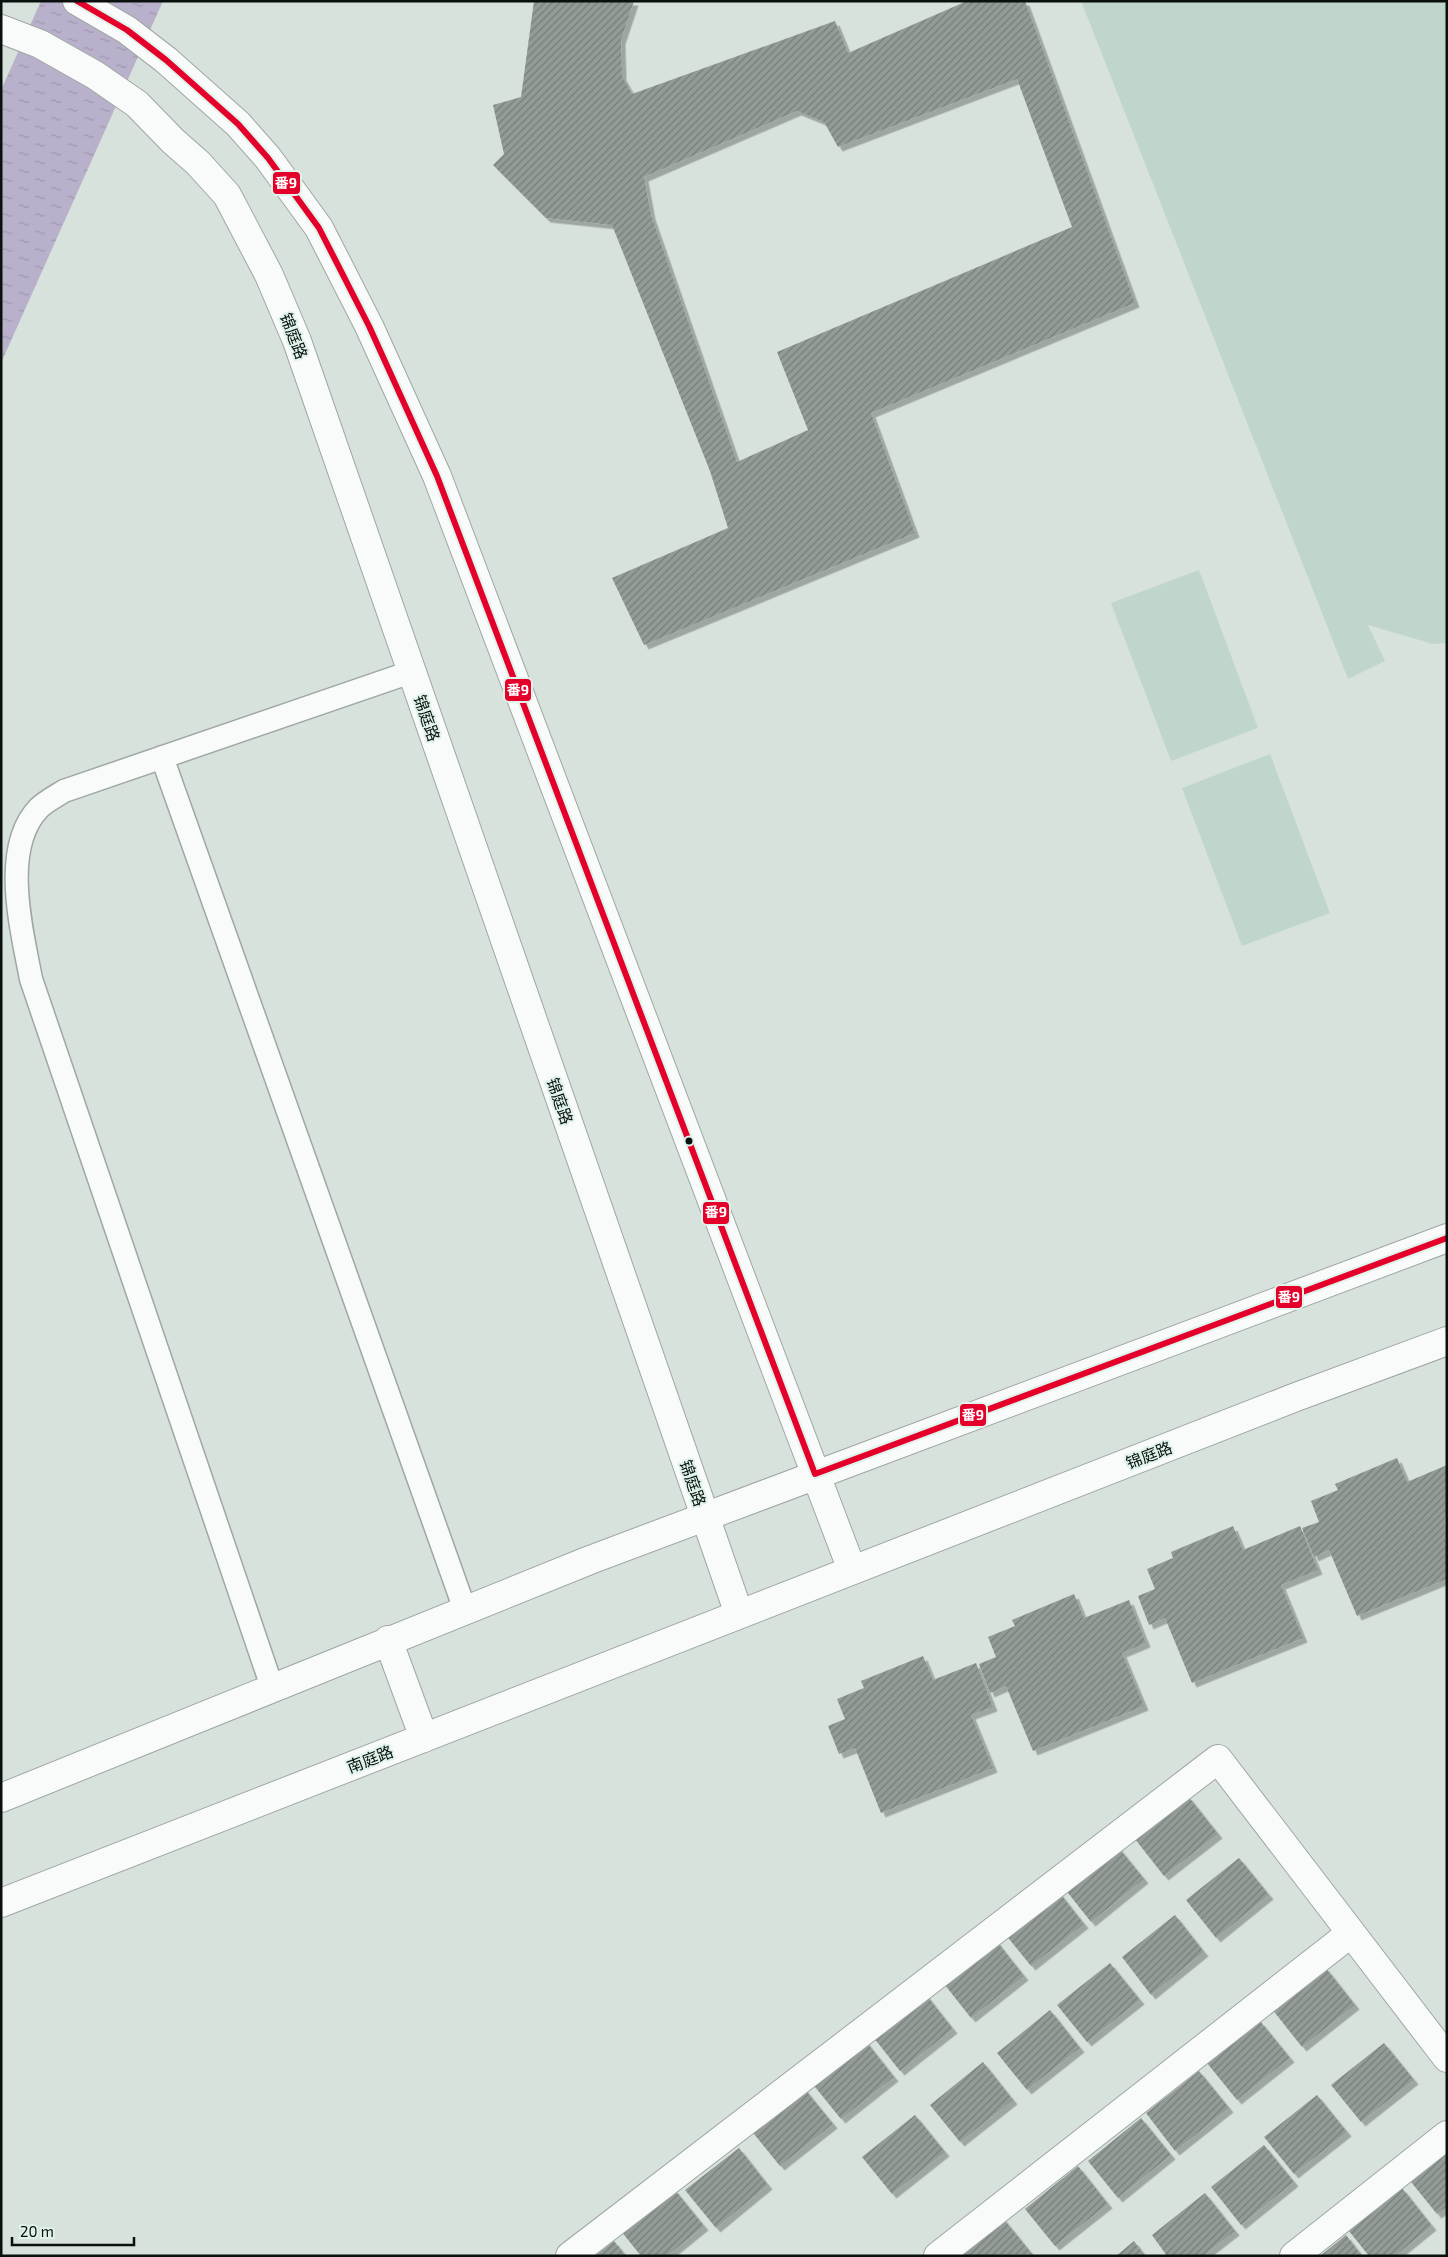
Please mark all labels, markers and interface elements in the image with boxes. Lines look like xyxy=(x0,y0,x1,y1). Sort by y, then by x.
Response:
line badge: 番9 xyxy=(272,171,301,195)
text: 番9 xyxy=(275,174,297,191)
street label: 锦庭路 xyxy=(277,310,312,362)
line badge: 番9 xyxy=(504,678,532,702)
text: 番9 xyxy=(507,681,529,698)
street label: 锦庭路 xyxy=(411,692,444,744)
street label: 锦庭路 xyxy=(544,1075,577,1127)
unlabelled marker xyxy=(684,1136,694,1146)
line badge: 番9 xyxy=(702,1201,730,1225)
text: 番9 xyxy=(705,1203,727,1220)
line badge: 番9 xyxy=(1275,1285,1303,1309)
text: 番9 xyxy=(1278,1288,1300,1305)
line badge: 番9 xyxy=(959,1403,987,1427)
text: 番9 xyxy=(962,1406,984,1423)
street label: 锦庭路 xyxy=(1123,1437,1175,1472)
street label: 锦庭路 xyxy=(677,1457,710,1509)
street label: 南庭路 xyxy=(344,1741,396,1776)
scale bar xyxy=(12,2214,135,2246)
text: 20 m xyxy=(20,2222,54,2240)

